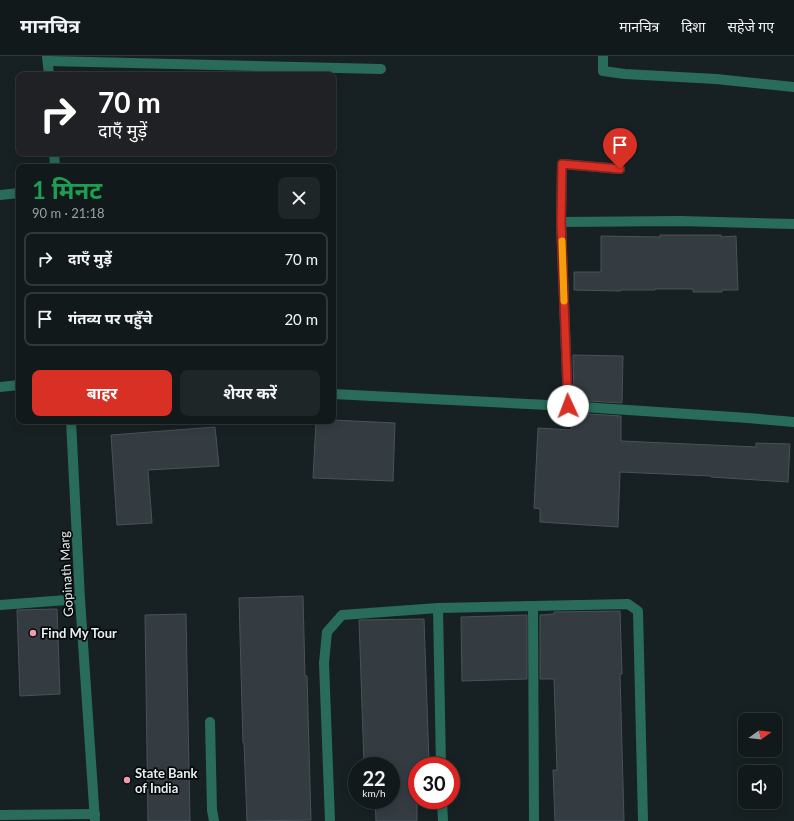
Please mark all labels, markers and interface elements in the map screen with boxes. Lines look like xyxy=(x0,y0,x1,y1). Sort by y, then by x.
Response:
text: मानचित्र xyxy=(20,14,80,37)
text: मानचित्र xyxy=(619,18,659,35)
text: दिशा xyxy=(681,18,706,35)
text: सहेजे गए xyxy=(728,18,774,35)
text: 70 m xyxy=(98,85,161,119)
icon: right xyxy=(32,88,84,140)
text: दाएँ मुड़ें xyxy=(98,119,147,141)
pin xyxy=(603,128,637,169)
icon: arrive xyxy=(609,134,631,156)
text: 1 मिनट xyxy=(32,175,102,204)
button: close xyxy=(278,177,320,219)
text: 90 m · 21:18 xyxy=(32,205,105,221)
icon: right xyxy=(34,248,56,270)
text: दाएँ मुड़ें xyxy=(68,249,112,267)
text: 70 m xyxy=(284,250,318,268)
icon: arrive xyxy=(34,308,56,330)
text: गंतव्य पर पहुँचे xyxy=(68,309,152,327)
text: 20 m xyxy=(284,310,318,328)
button: बाहर xyxy=(32,370,172,416)
button: शेयर करें xyxy=(180,370,320,416)
position arrow xyxy=(547,385,589,427)
street label: Gopinath Marg xyxy=(56,531,76,617)
place label: Find My Tour xyxy=(41,625,117,641)
marker: Find My Tour xyxy=(28,628,38,638)
north arrow xyxy=(738,713,782,757)
map controls xyxy=(738,713,782,809)
speed limit sign: 30 xyxy=(408,757,460,809)
place label: State Bank of India xyxy=(135,765,197,796)
button: sound xyxy=(738,765,782,809)
text: 22 xyxy=(362,766,386,790)
marker: State Bank of India xyxy=(122,775,132,785)
text: km/h xyxy=(362,787,386,799)

